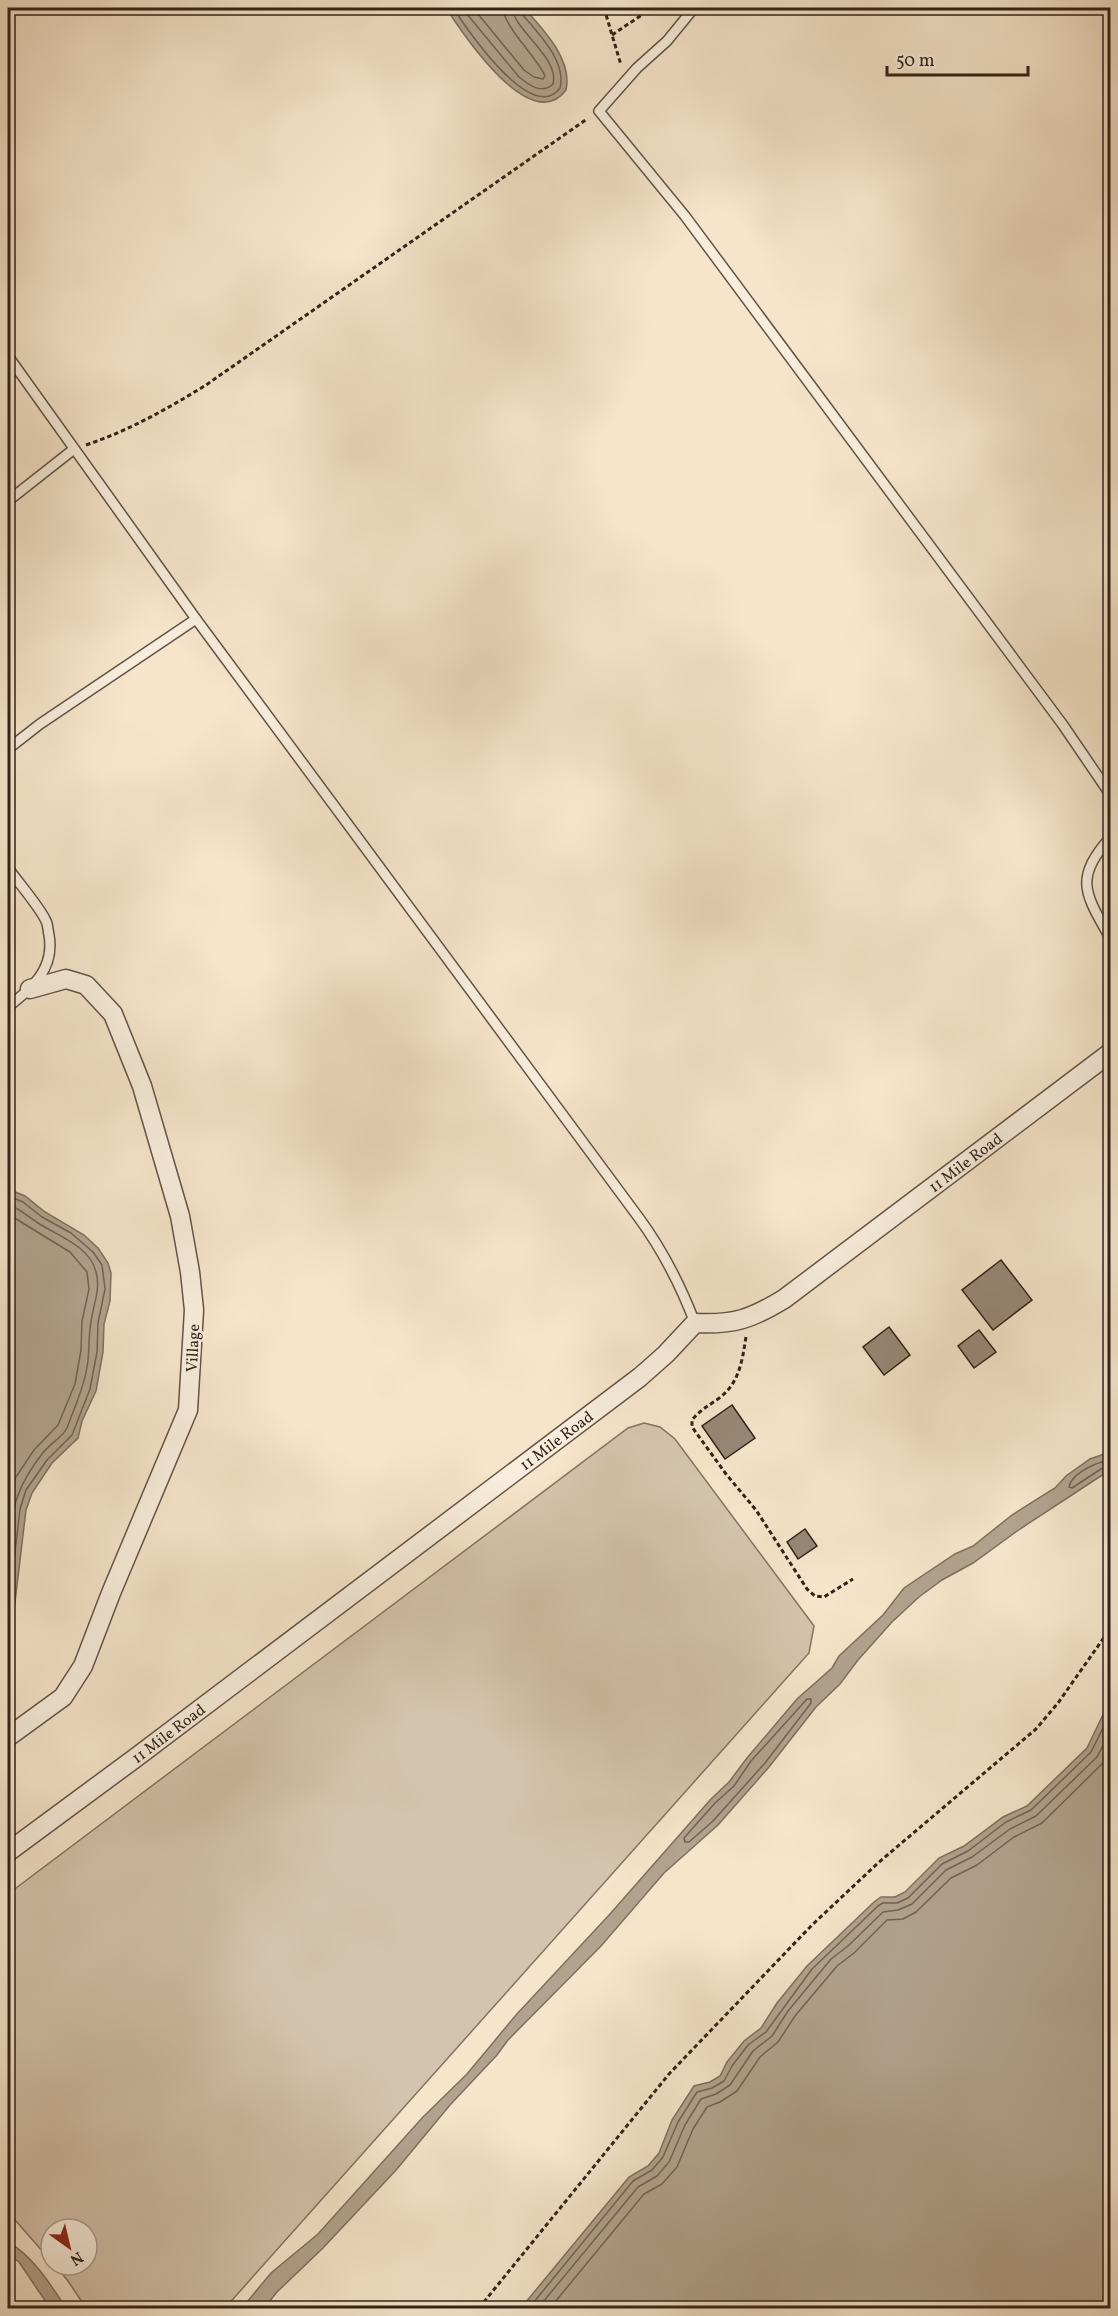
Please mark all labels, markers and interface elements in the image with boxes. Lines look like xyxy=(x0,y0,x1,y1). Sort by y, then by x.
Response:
scale bar xyxy=(887,39,1028,77)
text: 50 m xyxy=(896,49,935,74)
street label: 11 Mile Road xyxy=(925,1129,1008,1199)
street label: Village xyxy=(182,1323,206,1373)
street label: 11 Mile Road xyxy=(516,1407,599,1477)
street label: 11 Mile Road xyxy=(128,1700,211,1770)
north arrow xyxy=(39,2217,99,2277)
text: N xyxy=(65,2245,87,2270)

